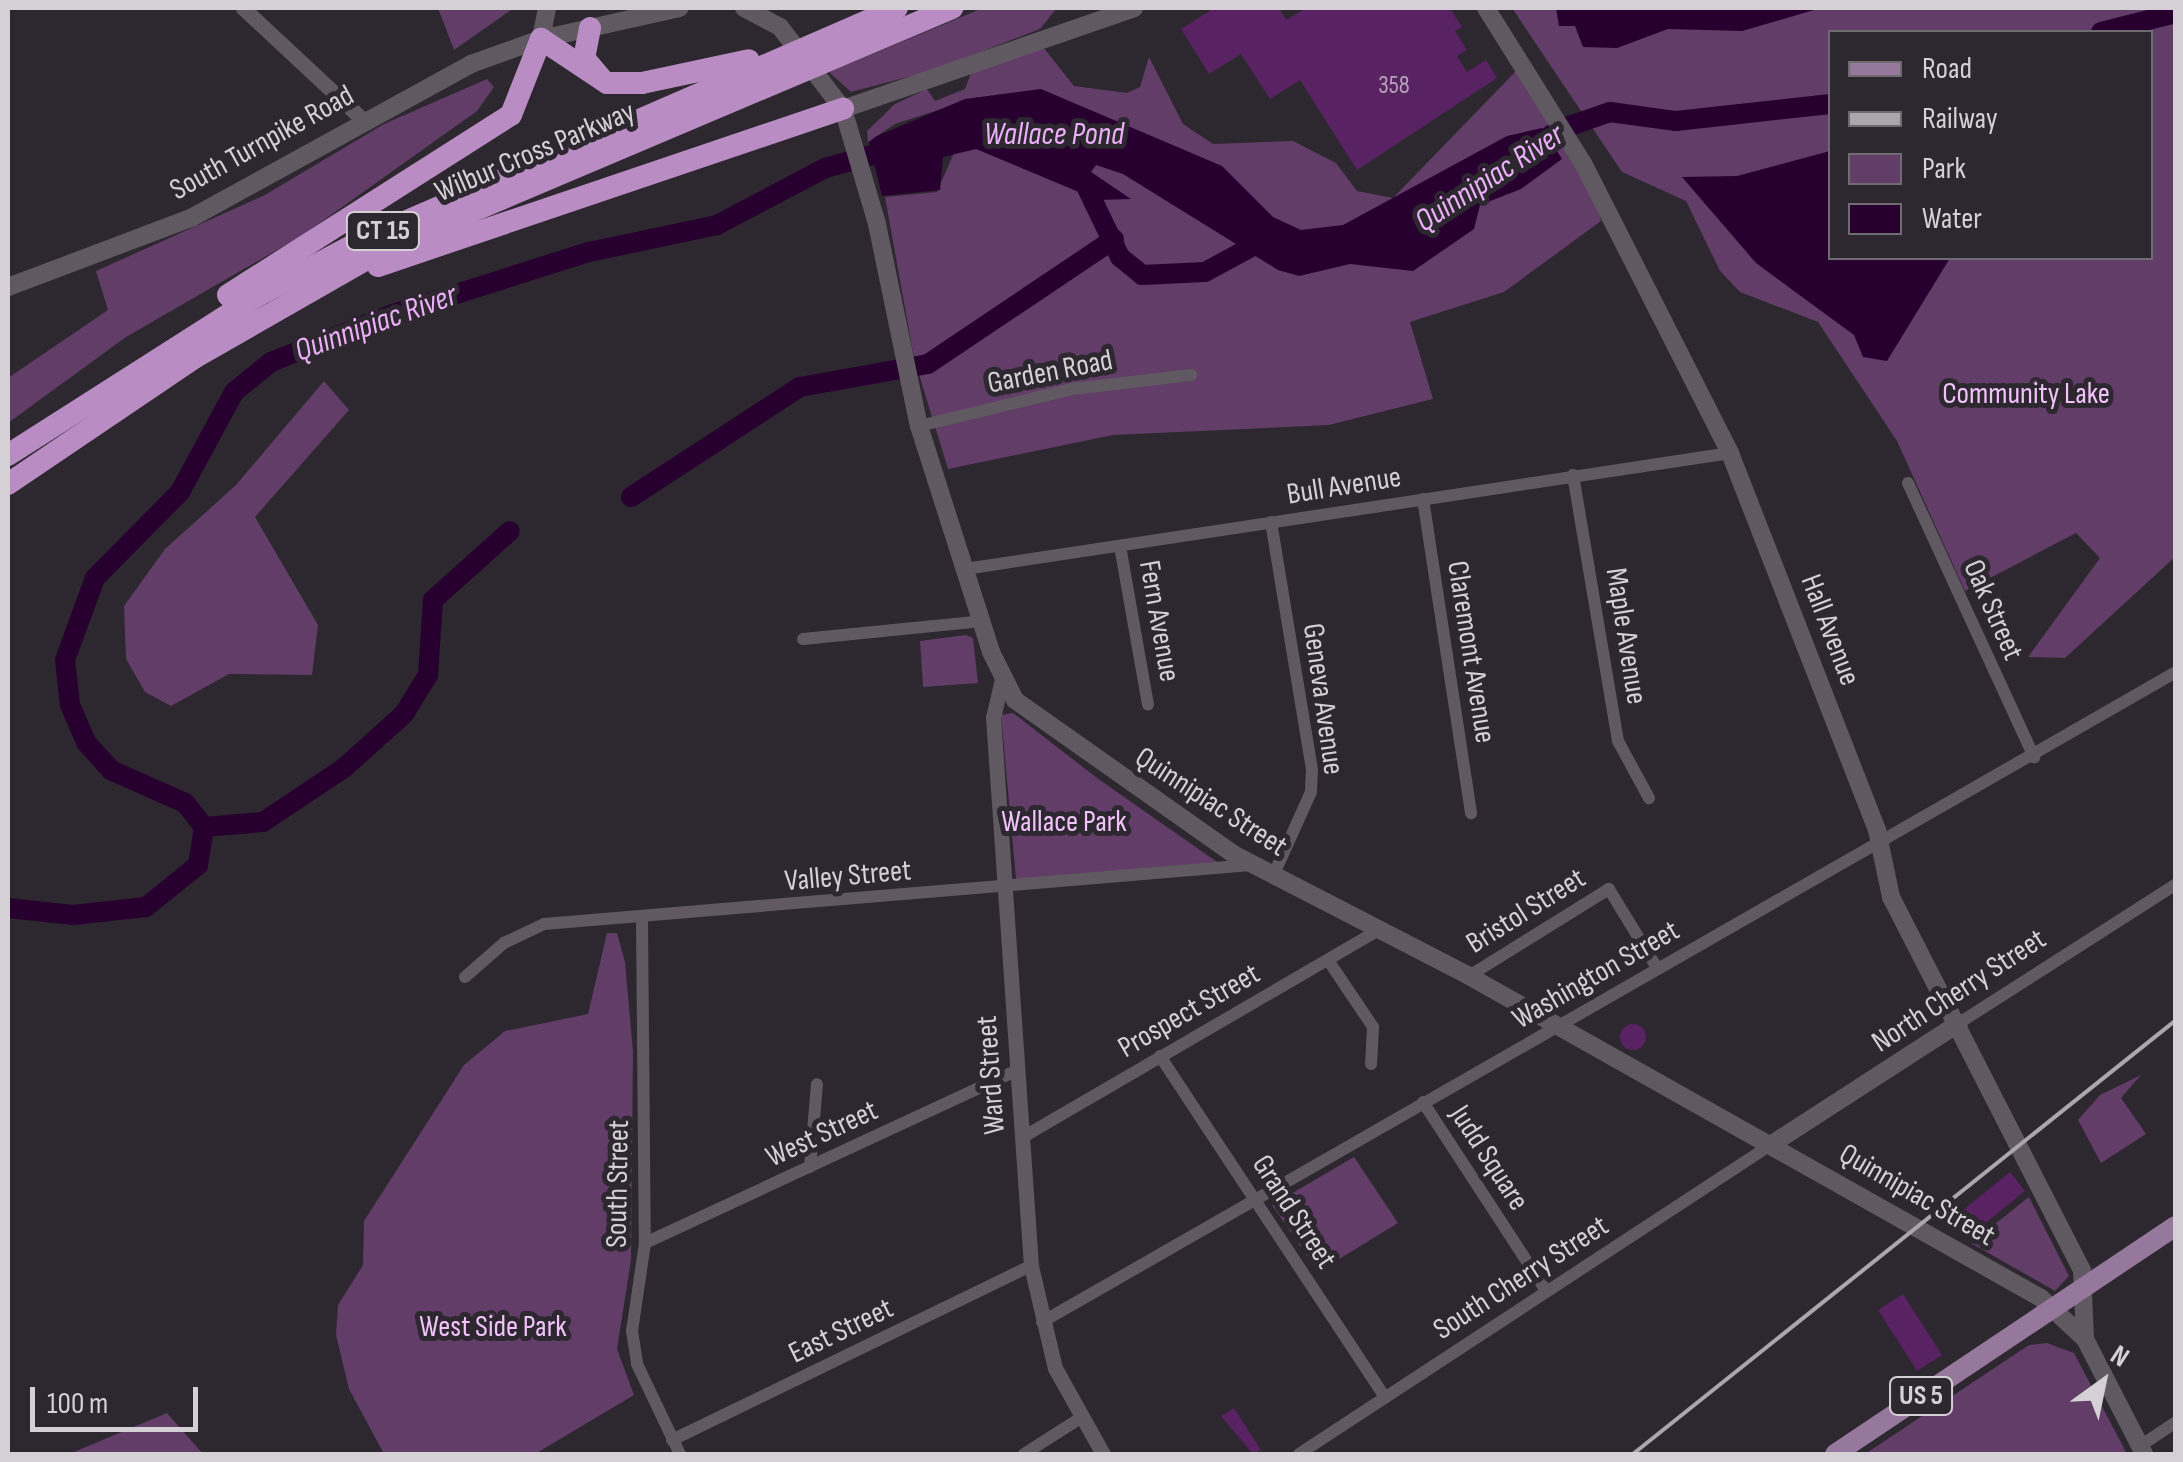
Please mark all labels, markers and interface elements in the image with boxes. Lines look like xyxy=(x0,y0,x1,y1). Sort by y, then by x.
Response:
legend xyxy=(1828,30,2153,260)
text: Road xyxy=(1922,51,1972,87)
house number: 358 xyxy=(1378,71,1410,101)
street label: South Turnpike Road xyxy=(164,78,360,208)
street label: Wilbur Cross Parkway xyxy=(430,94,640,210)
text: Railway xyxy=(1922,101,1998,137)
water label: Wallace Pond xyxy=(984,116,1124,154)
water label: Quinnipiac River xyxy=(1408,117,1572,241)
text: Park xyxy=(1922,151,1966,187)
text: Water xyxy=(1922,201,1982,237)
road number: CT 15 xyxy=(346,208,420,254)
water label: Quinnipiac River xyxy=(290,277,462,371)
street label: Garden Road xyxy=(984,342,1116,402)
park label: Community Lake xyxy=(1942,376,2110,412)
street label: Bull Avenue xyxy=(1284,459,1404,513)
street label: Oak Street xyxy=(1955,554,2031,666)
street label: Fern Avenue xyxy=(1131,558,1187,684)
street label: Claremont Avenue xyxy=(1439,558,1503,746)
street label: Maple Avenue xyxy=(1597,565,1655,707)
street label: Hall Avenue xyxy=(1792,569,1868,691)
street label: Geneva Avenue xyxy=(1295,621,1351,777)
street label: Quinnipiac Street xyxy=(1128,740,1294,864)
park label: Wallace Park xyxy=(1001,804,1127,840)
street label: Valley Street xyxy=(783,853,913,899)
street label: Bristol Street xyxy=(1460,860,1592,962)
street label: Washington Street xyxy=(1506,913,1686,1037)
street label: North Cherry Street xyxy=(1865,921,2053,1061)
street label: Prospect Street xyxy=(1112,956,1266,1066)
street label: Ward Street xyxy=(969,1014,1013,1136)
street label: West Street xyxy=(760,1093,884,1175)
street label: Judd Square xyxy=(1442,1099,1536,1217)
street label: South Street xyxy=(599,1120,637,1248)
street label: Quinnipiac Street xyxy=(1833,1136,2001,1254)
street label: Grand Street xyxy=(1244,1148,1344,1276)
street label: South Cherry Street xyxy=(1427,1208,1615,1348)
street label: East Street xyxy=(783,1290,899,1372)
park label: West Side Park xyxy=(419,1309,567,1345)
north arrow xyxy=(2053,1332,2153,1432)
text: N xyxy=(2104,1339,2135,1374)
scale bar xyxy=(35,1367,202,1429)
road number: US 5 xyxy=(1888,1373,1954,1419)
text: 100 m xyxy=(47,1386,108,1422)

